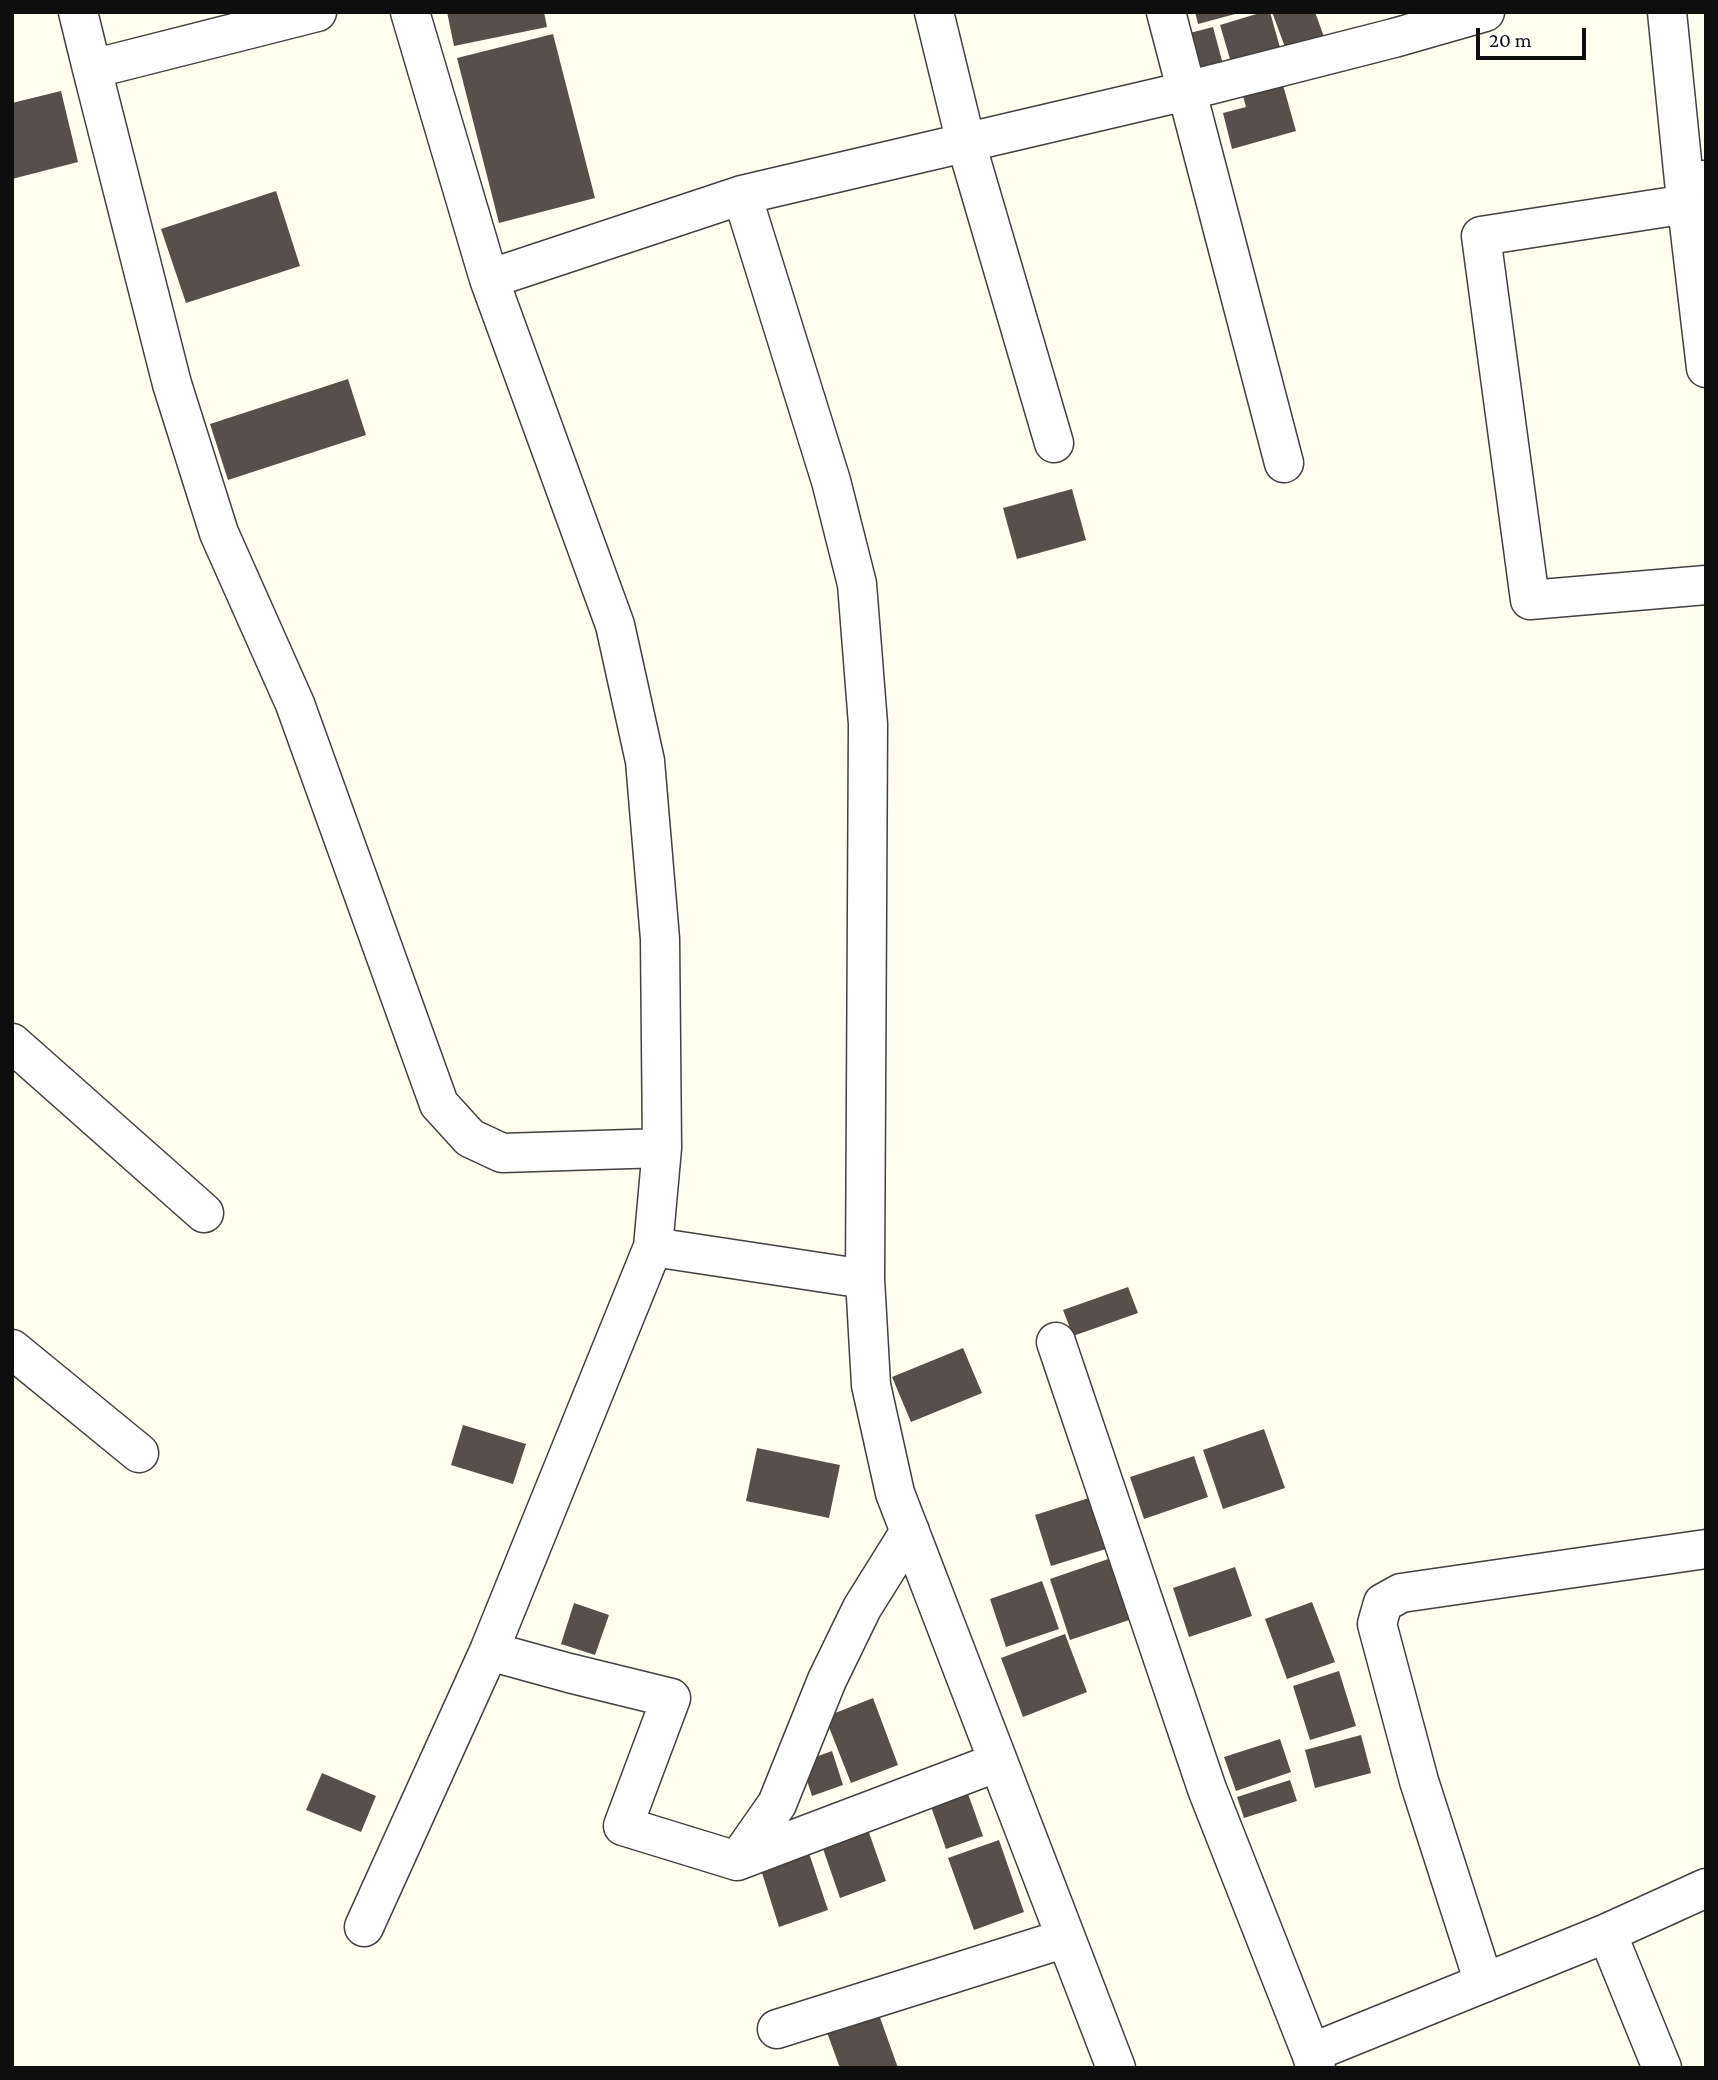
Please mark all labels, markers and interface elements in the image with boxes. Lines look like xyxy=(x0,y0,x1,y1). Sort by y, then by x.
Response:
scale bar xyxy=(1480,14,1590,58)
text: 20 m xyxy=(1489,28,1532,52)

